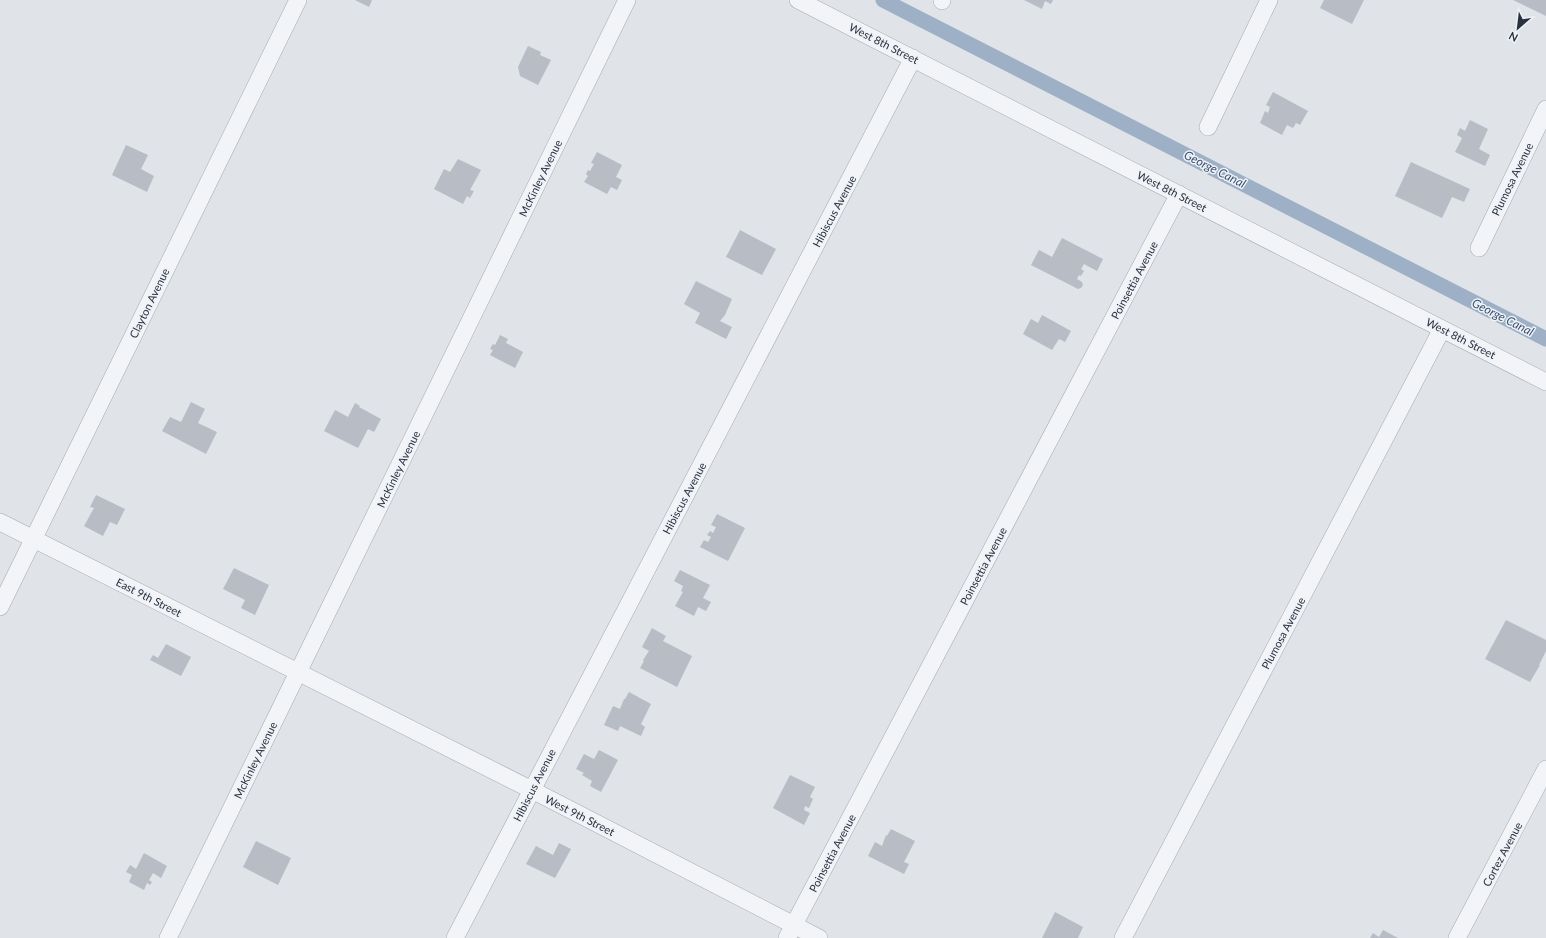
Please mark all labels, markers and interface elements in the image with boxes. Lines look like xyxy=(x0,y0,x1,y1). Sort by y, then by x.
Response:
north arrow xyxy=(1498,8,1538,48)
street label: West 8th Street xyxy=(847,20,921,66)
text: N xyxy=(1506,30,1520,45)
street label: McKinley Avenue xyxy=(516,137,564,219)
street label: Plumosa Avenue xyxy=(1489,140,1535,218)
water label: George Canal xyxy=(1182,147,1249,191)
street label: West 8th Street xyxy=(1135,168,1209,214)
street label: Hibiscus Avenue xyxy=(810,173,858,249)
street label: Poinsettia Avenue xyxy=(1108,239,1160,321)
street label: Clayton Avenue xyxy=(126,266,172,340)
water label: George Canal xyxy=(1470,295,1537,339)
street label: West 8th Street xyxy=(1424,315,1498,361)
street label: McKinley Avenue xyxy=(374,428,422,510)
street label: Hibiscus Avenue xyxy=(660,460,708,536)
street label: Poinsettia Avenue xyxy=(957,525,1009,607)
street label: East 9th Street xyxy=(114,575,184,619)
street label: Plumosa Avenue xyxy=(1259,595,1308,671)
street label: McKinley Avenue xyxy=(231,719,279,801)
street label: Hibiscus Avenue xyxy=(510,746,558,823)
street label: West 9th Street xyxy=(543,792,617,838)
street label: Poinsettia Avenue xyxy=(806,812,858,894)
street label: Cortez Avenue xyxy=(1480,819,1525,888)

